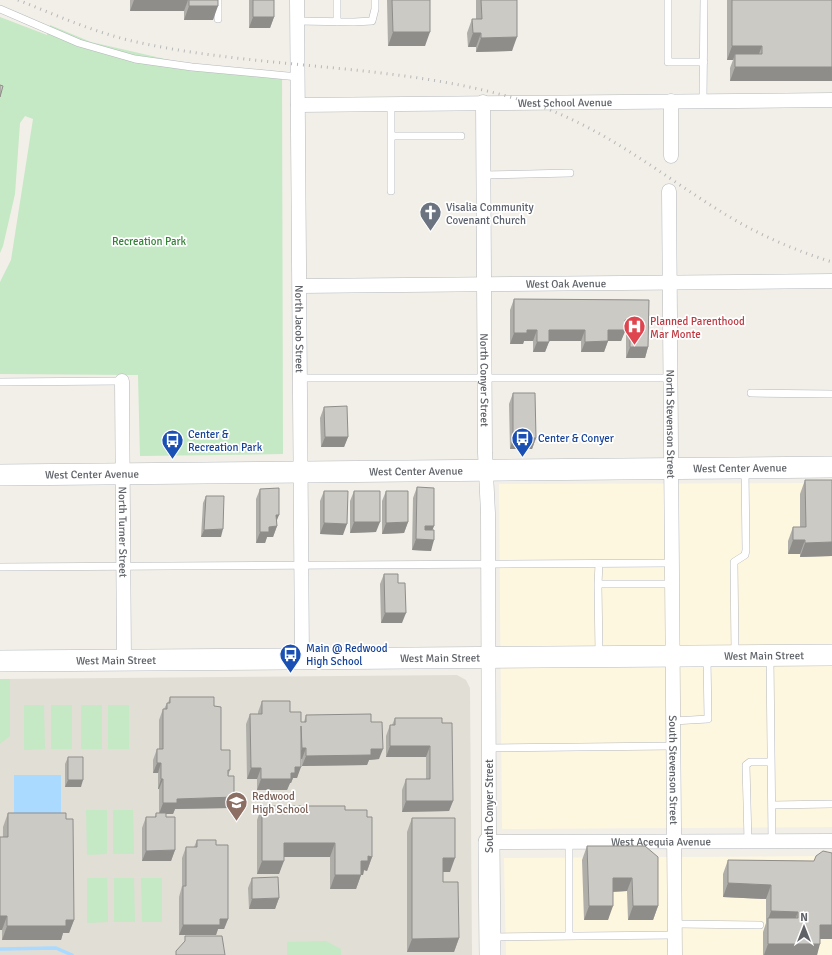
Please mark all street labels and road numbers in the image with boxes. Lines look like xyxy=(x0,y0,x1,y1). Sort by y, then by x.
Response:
street label: West School Avenue xyxy=(518,96,612,110)
street label: West Oak Avenue xyxy=(526,277,606,291)
street label: North Jacob Street xyxy=(292,285,306,373)
street label: North Conyer Street xyxy=(477,333,491,427)
street label: North Stevenson Street xyxy=(663,369,677,479)
street label: West Center Avenue xyxy=(693,461,787,475)
street label: West Center Avenue xyxy=(369,465,463,478)
street label: West Center Avenue xyxy=(45,468,139,482)
street label: North Turner Street xyxy=(116,486,129,578)
street label: West Main Street xyxy=(724,649,804,663)
street label: West Main Street xyxy=(400,652,480,665)
street label: West Main Street xyxy=(76,654,156,667)
street label: South Stevenson Street xyxy=(666,715,680,825)
street label: South Conyer Street xyxy=(483,759,496,853)
street label: West Acequia Avenue xyxy=(611,835,711,849)

